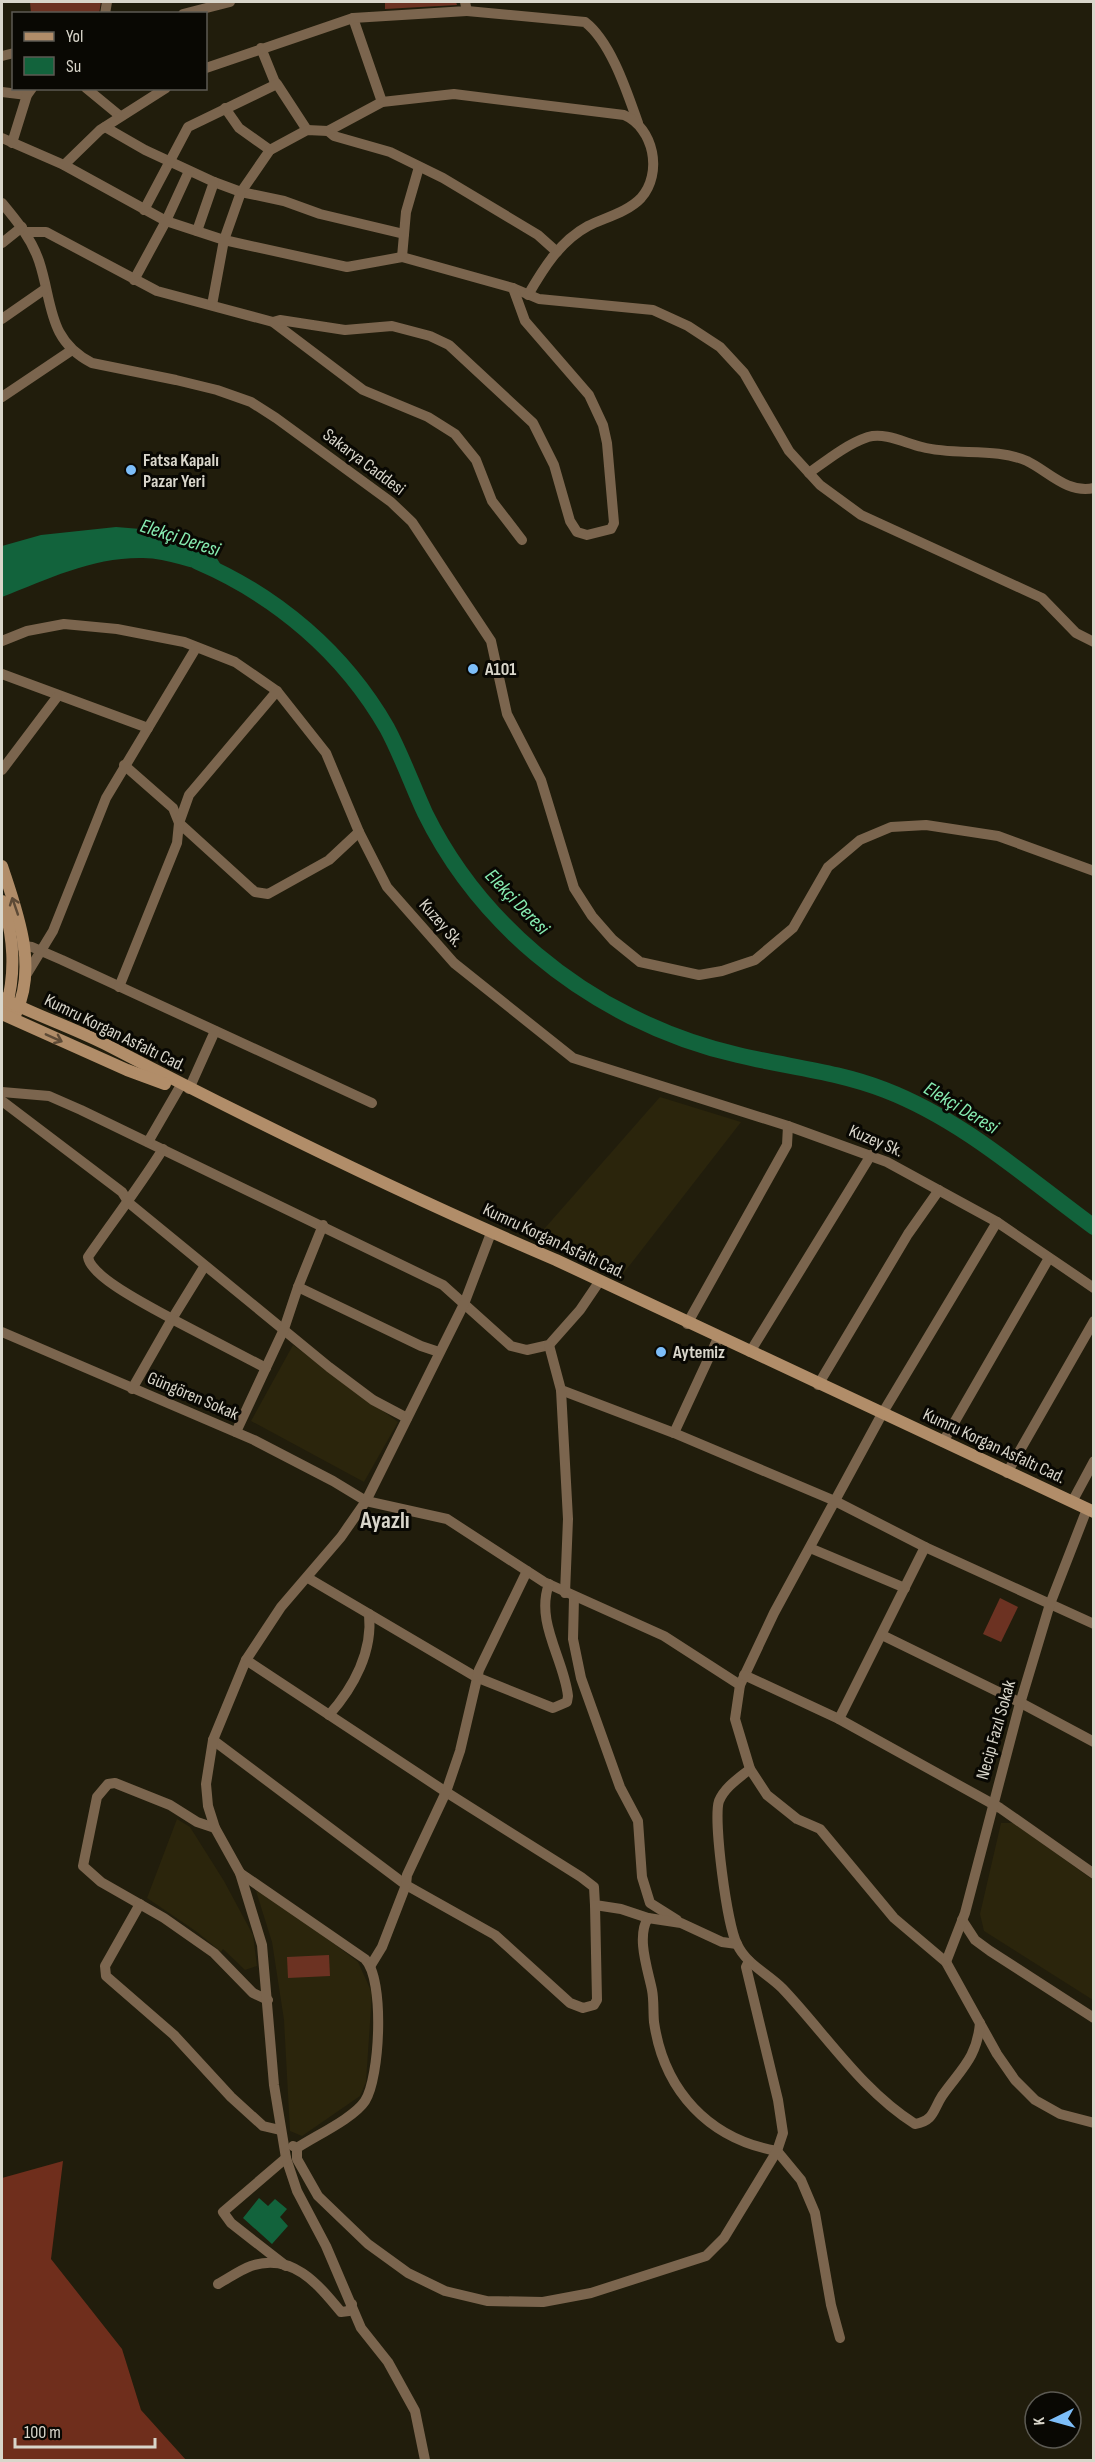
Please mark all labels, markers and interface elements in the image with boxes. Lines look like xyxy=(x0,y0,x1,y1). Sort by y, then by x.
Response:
legend xyxy=(12,12,207,90)
text: Yol xyxy=(66,26,83,47)
text: Su xyxy=(66,56,81,77)
street label: Sakarya Caddesi xyxy=(319,424,409,500)
place label: Fatsa Kapalı Pazar Yeri xyxy=(143,450,219,492)
marker: Fatsa Kapalı Pazar Yeri xyxy=(124,463,138,477)
water label: Elekçi Deresi xyxy=(137,514,224,563)
place label: A101 xyxy=(484,659,516,680)
marker: A101 xyxy=(466,662,480,676)
water label: Elekçi Deresi xyxy=(480,864,555,941)
street label: Kuzey Sk. xyxy=(415,895,467,951)
one-way arrow xyxy=(9,897,20,916)
street label: Kumru Korgan Asfaltı Cad. xyxy=(41,990,189,1076)
one-way arrow xyxy=(45,1033,63,1045)
water label: Elekçi Deresi xyxy=(919,1076,1004,1140)
street label: Kuzey Sk. xyxy=(846,1120,906,1162)
street label: Kumru Korgan Asfaltı Cad. xyxy=(480,1199,628,1283)
place label: Aytemiz xyxy=(672,1342,725,1363)
marker: Aytemiz xyxy=(654,1345,668,1359)
street label: Güngören Sokak xyxy=(144,1367,242,1425)
street label: Kumru Korgan Asfaltı Cad. xyxy=(920,1404,1068,1488)
district label: Ayazlı xyxy=(359,1506,410,1535)
street label: Necip Fazıl Sokak xyxy=(972,1678,1020,1782)
north arrow xyxy=(1023,2390,1083,2450)
scale bar xyxy=(15,2411,154,2449)
text: K xyxy=(1030,2416,1049,2426)
text: 100 m xyxy=(24,2422,61,2443)

